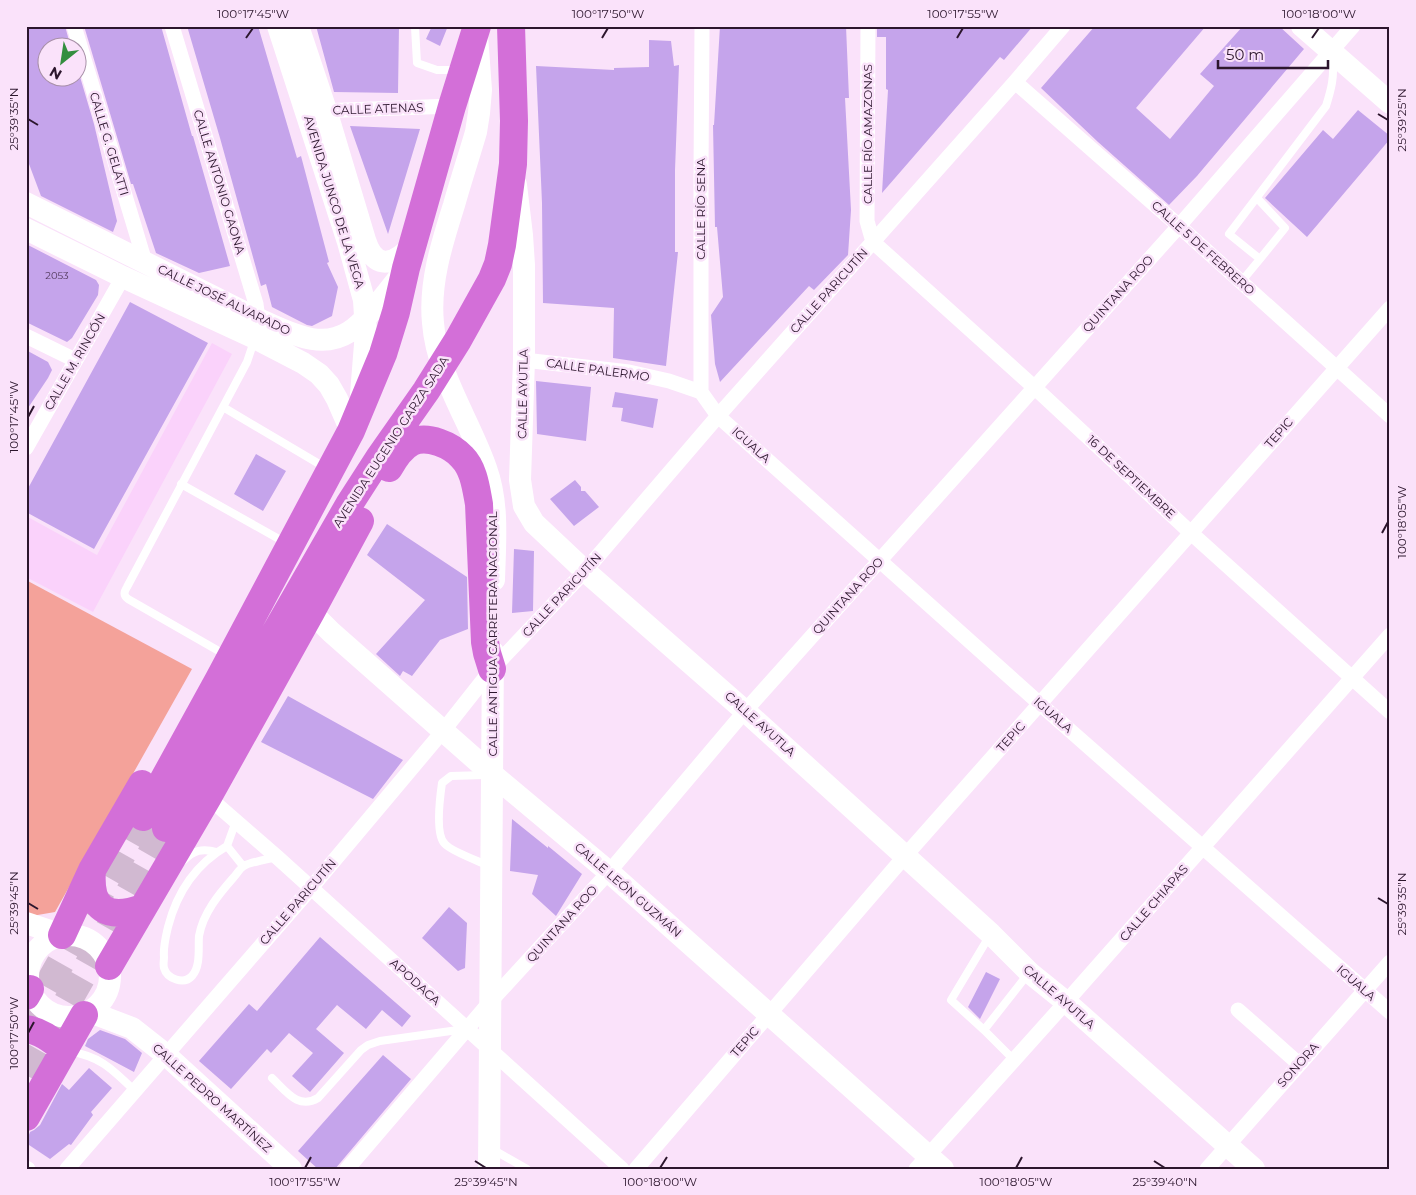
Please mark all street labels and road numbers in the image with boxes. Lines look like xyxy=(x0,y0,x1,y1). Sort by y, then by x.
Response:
street label: CALLE RÍO AMAZONAS xyxy=(860,64,875,204)
street label: CALLE G. GELATTI xyxy=(87,90,132,197)
street label: CALLE ATENAS xyxy=(332,99,424,118)
street label: CALLE ANTONIO GAONA xyxy=(190,108,249,256)
street label: AVENIDA JUNCO DE LA VEGA xyxy=(301,114,368,290)
street label: CALLE RÍO SENA xyxy=(693,158,708,260)
street label: CALLE 5 DE FEBRERO xyxy=(1149,197,1258,298)
street label: CALLE PARICUTÍN xyxy=(786,245,871,336)
street label: QUINTANA ROO xyxy=(1079,252,1156,335)
street label: CALLE JOSÉ ALVARADO xyxy=(155,261,293,338)
street label: CALLE M. RINCÓN xyxy=(41,311,108,413)
street label: CALLE AYUTLA xyxy=(514,349,531,439)
street label: AVENIDA EUGENIO GARZA SADA xyxy=(329,353,452,530)
street label: CALLE PALERMO xyxy=(545,355,651,384)
street label: TEPIC xyxy=(1261,414,1296,451)
street label: IGUALA xyxy=(729,423,774,466)
street label: 16 DE SEPTIEMBRE xyxy=(1084,432,1179,521)
street label: CALLE ANTIGUA CARRETERA NACIONAL xyxy=(485,512,500,756)
street label: CALLE PARICUTÍN xyxy=(519,550,604,640)
street label: QUINTANA ROO xyxy=(809,554,886,637)
street label: CALLE AYUTLA xyxy=(722,688,799,759)
street label: IGUALA xyxy=(1031,694,1076,736)
street label: TEPIC xyxy=(993,718,1028,755)
street label: CALLE LEÓN GUZMÁN xyxy=(572,839,685,940)
street label: CALLE PARICUTÍN xyxy=(256,856,339,948)
street label: CALLE CHIAPAS xyxy=(1116,861,1191,944)
street label: QUINTANA ROO xyxy=(523,882,600,965)
street label: APODACA xyxy=(387,955,444,1008)
street label: CALLE AYUTLA xyxy=(1021,962,1098,1032)
street label: IGUALA xyxy=(1334,962,1379,1004)
street label: TEPIC xyxy=(727,1023,762,1060)
street label: SONORA xyxy=(1274,1039,1322,1090)
street label: CALLE PEDRO MARTÍNEZ xyxy=(150,1040,275,1155)

